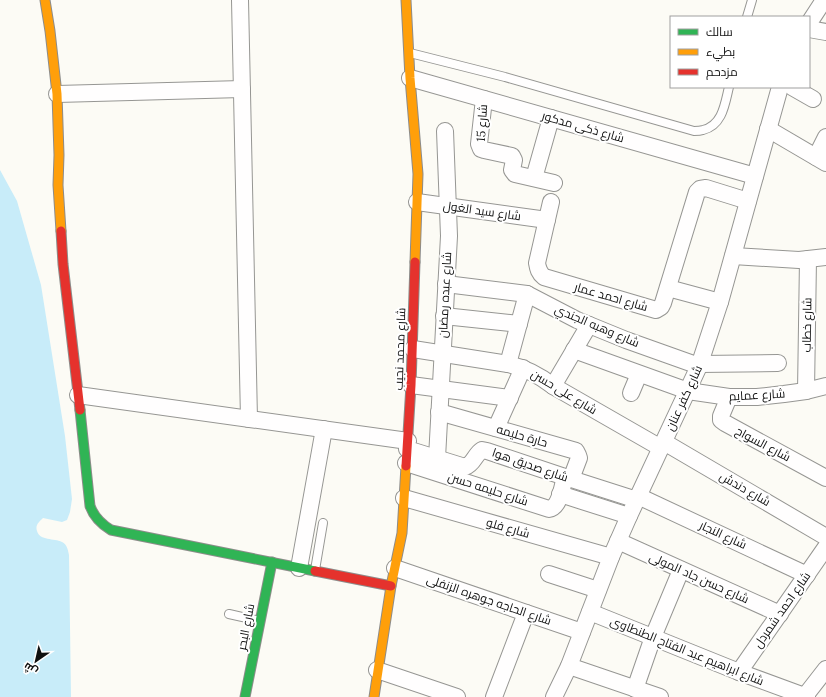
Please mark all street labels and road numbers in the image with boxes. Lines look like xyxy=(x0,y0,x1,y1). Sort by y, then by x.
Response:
street label: شارع 15 xyxy=(473,104,491,142)
street label: شارع ذكى مدكور xyxy=(539,107,626,146)
street label: شارع سيد الغول xyxy=(442,198,522,224)
street label: شارع عبده رمضان xyxy=(435,251,455,338)
street label: شارع احمد عمار xyxy=(571,279,650,315)
street label: شارع خطاب xyxy=(799,297,815,353)
street label: شارع وهبه الجندي xyxy=(551,301,642,353)
street label: شارع محمد نجيب xyxy=(391,307,409,391)
street label: شارع كفر عنان xyxy=(662,363,706,433)
street label: شارع على حسن xyxy=(528,366,600,418)
street label: شارع عمايم xyxy=(728,386,786,404)
street label: حارة حليمه xyxy=(495,421,549,450)
street label: شارع السواح xyxy=(733,423,793,465)
street label: شارع صديق هوا xyxy=(490,444,570,486)
street label: شارع حليمه حسن xyxy=(446,468,530,510)
street label: شارع دندش xyxy=(717,468,773,510)
street label: شارع فلو xyxy=(484,514,532,542)
street label: شارع النجار xyxy=(696,517,749,553)
street label: شارع حسن جاد المولى xyxy=(647,549,751,607)
street label: شارع احمد شمردل xyxy=(750,569,814,651)
street label: شارع الحاجه جوهره الزنفلى xyxy=(424,571,554,629)
street label: شارع البحر xyxy=(233,602,258,653)
street label: شارع ابراهيم عبد الفتاح الطنطاوى xyxy=(608,613,766,689)

